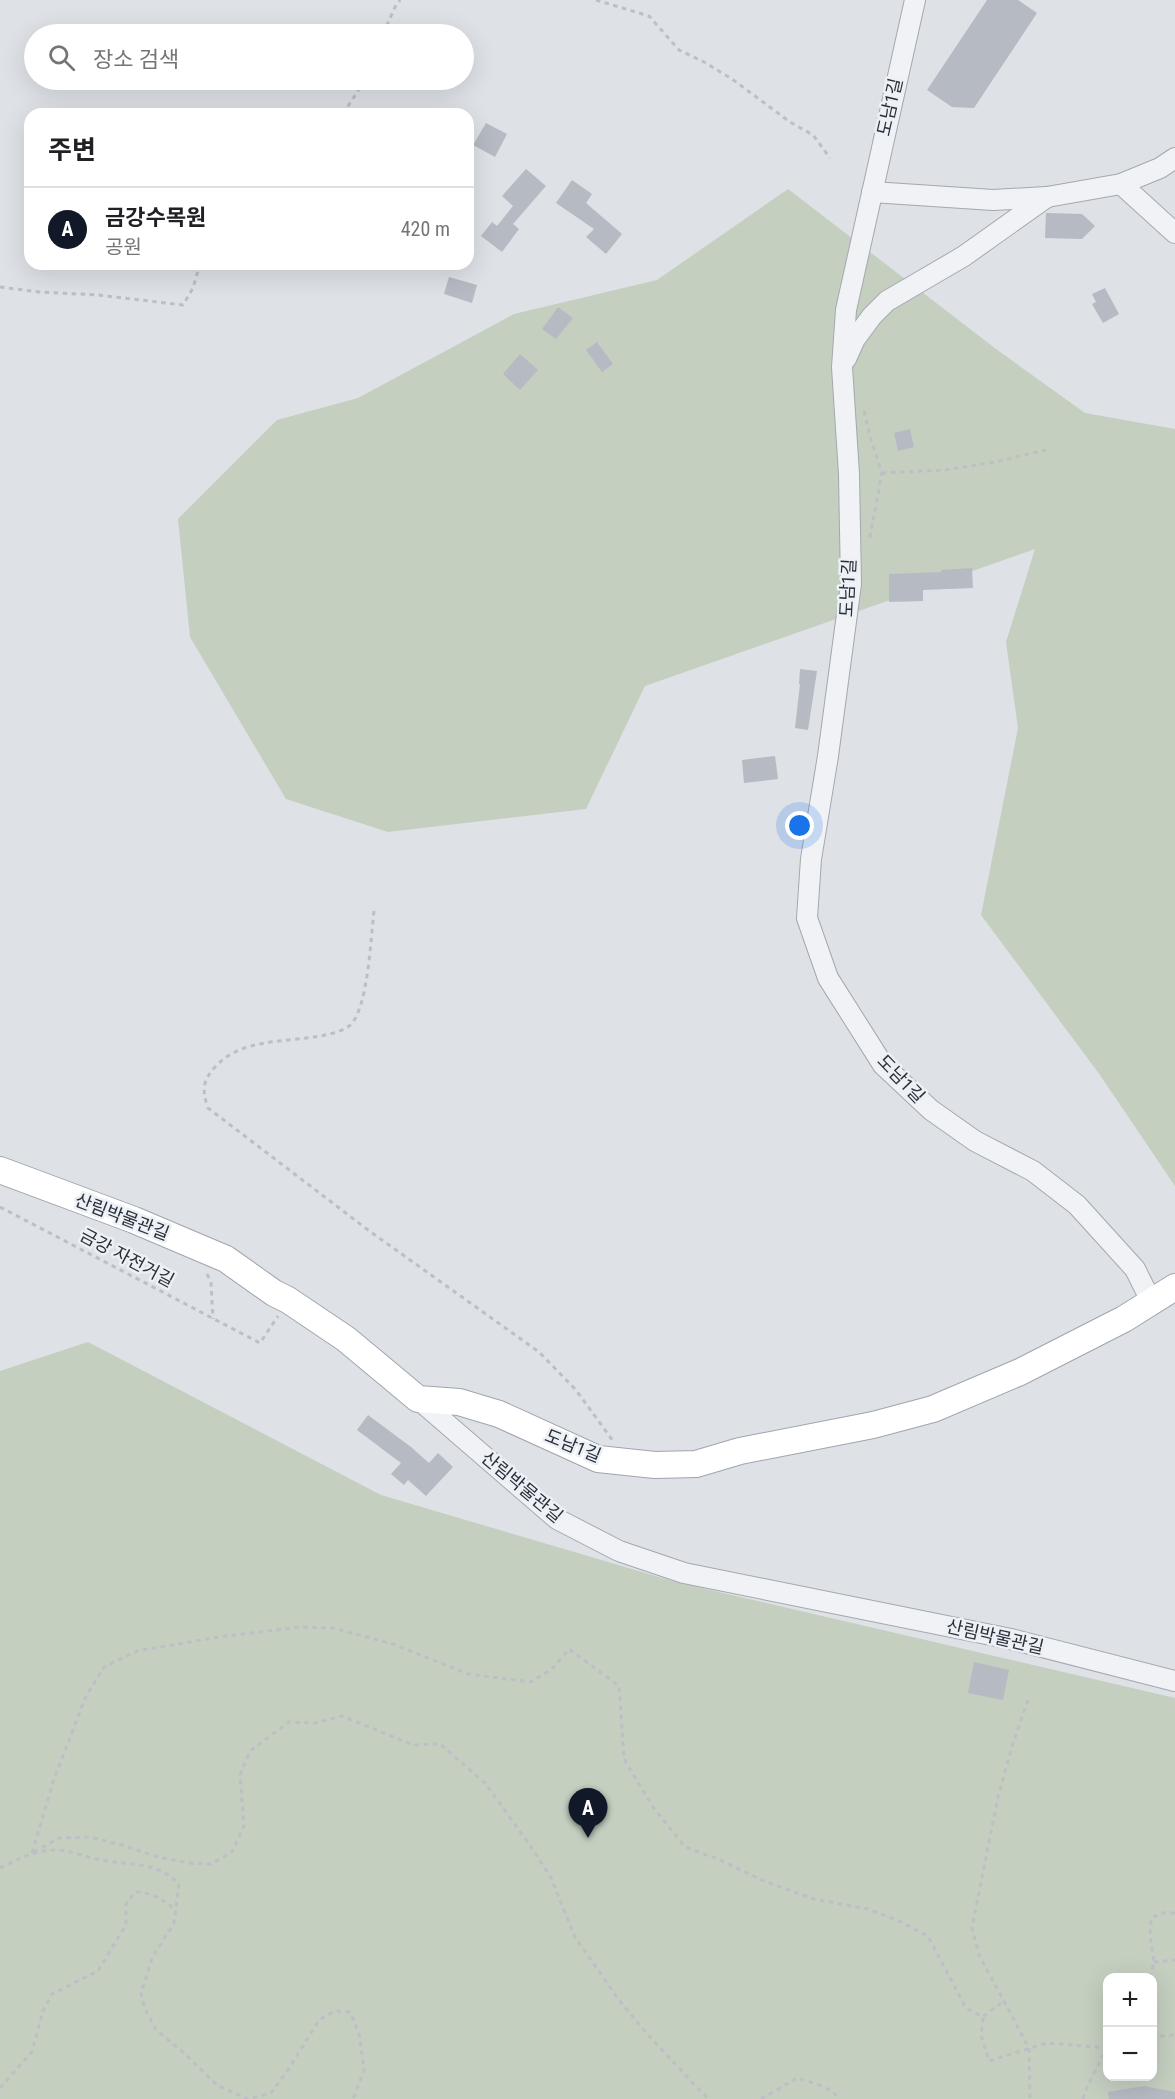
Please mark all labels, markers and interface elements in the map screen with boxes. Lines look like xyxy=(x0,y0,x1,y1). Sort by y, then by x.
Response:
search box xyxy=(24,24,474,90)
icon: search xyxy=(45,41,78,74)
text: 장소 검색 xyxy=(93,47,179,72)
street label: 도남1길 xyxy=(873,76,906,138)
text: 주변 xyxy=(48,135,96,165)
text: 금강수목원 xyxy=(105,205,206,230)
text: A xyxy=(62,217,73,241)
text: 420 m xyxy=(401,217,450,241)
text: 공원 xyxy=(105,235,142,259)
street label: 도남1길 xyxy=(835,558,860,618)
your location xyxy=(785,811,814,840)
street label: 도남1길 xyxy=(873,1050,929,1107)
street label: 산림박물관길 xyxy=(72,1189,172,1244)
street label: 금강 자전거길 xyxy=(77,1224,178,1291)
street label: 도남1길 xyxy=(542,1425,604,1466)
street label: 산림박물관길 xyxy=(478,1447,567,1527)
street label: 산림박물관길 xyxy=(944,1615,1046,1658)
pin: A xyxy=(568,1788,608,1838)
map controls xyxy=(1103,1973,1157,2081)
button: + xyxy=(1103,1973,1157,2027)
button: − xyxy=(1103,2027,1157,2081)

